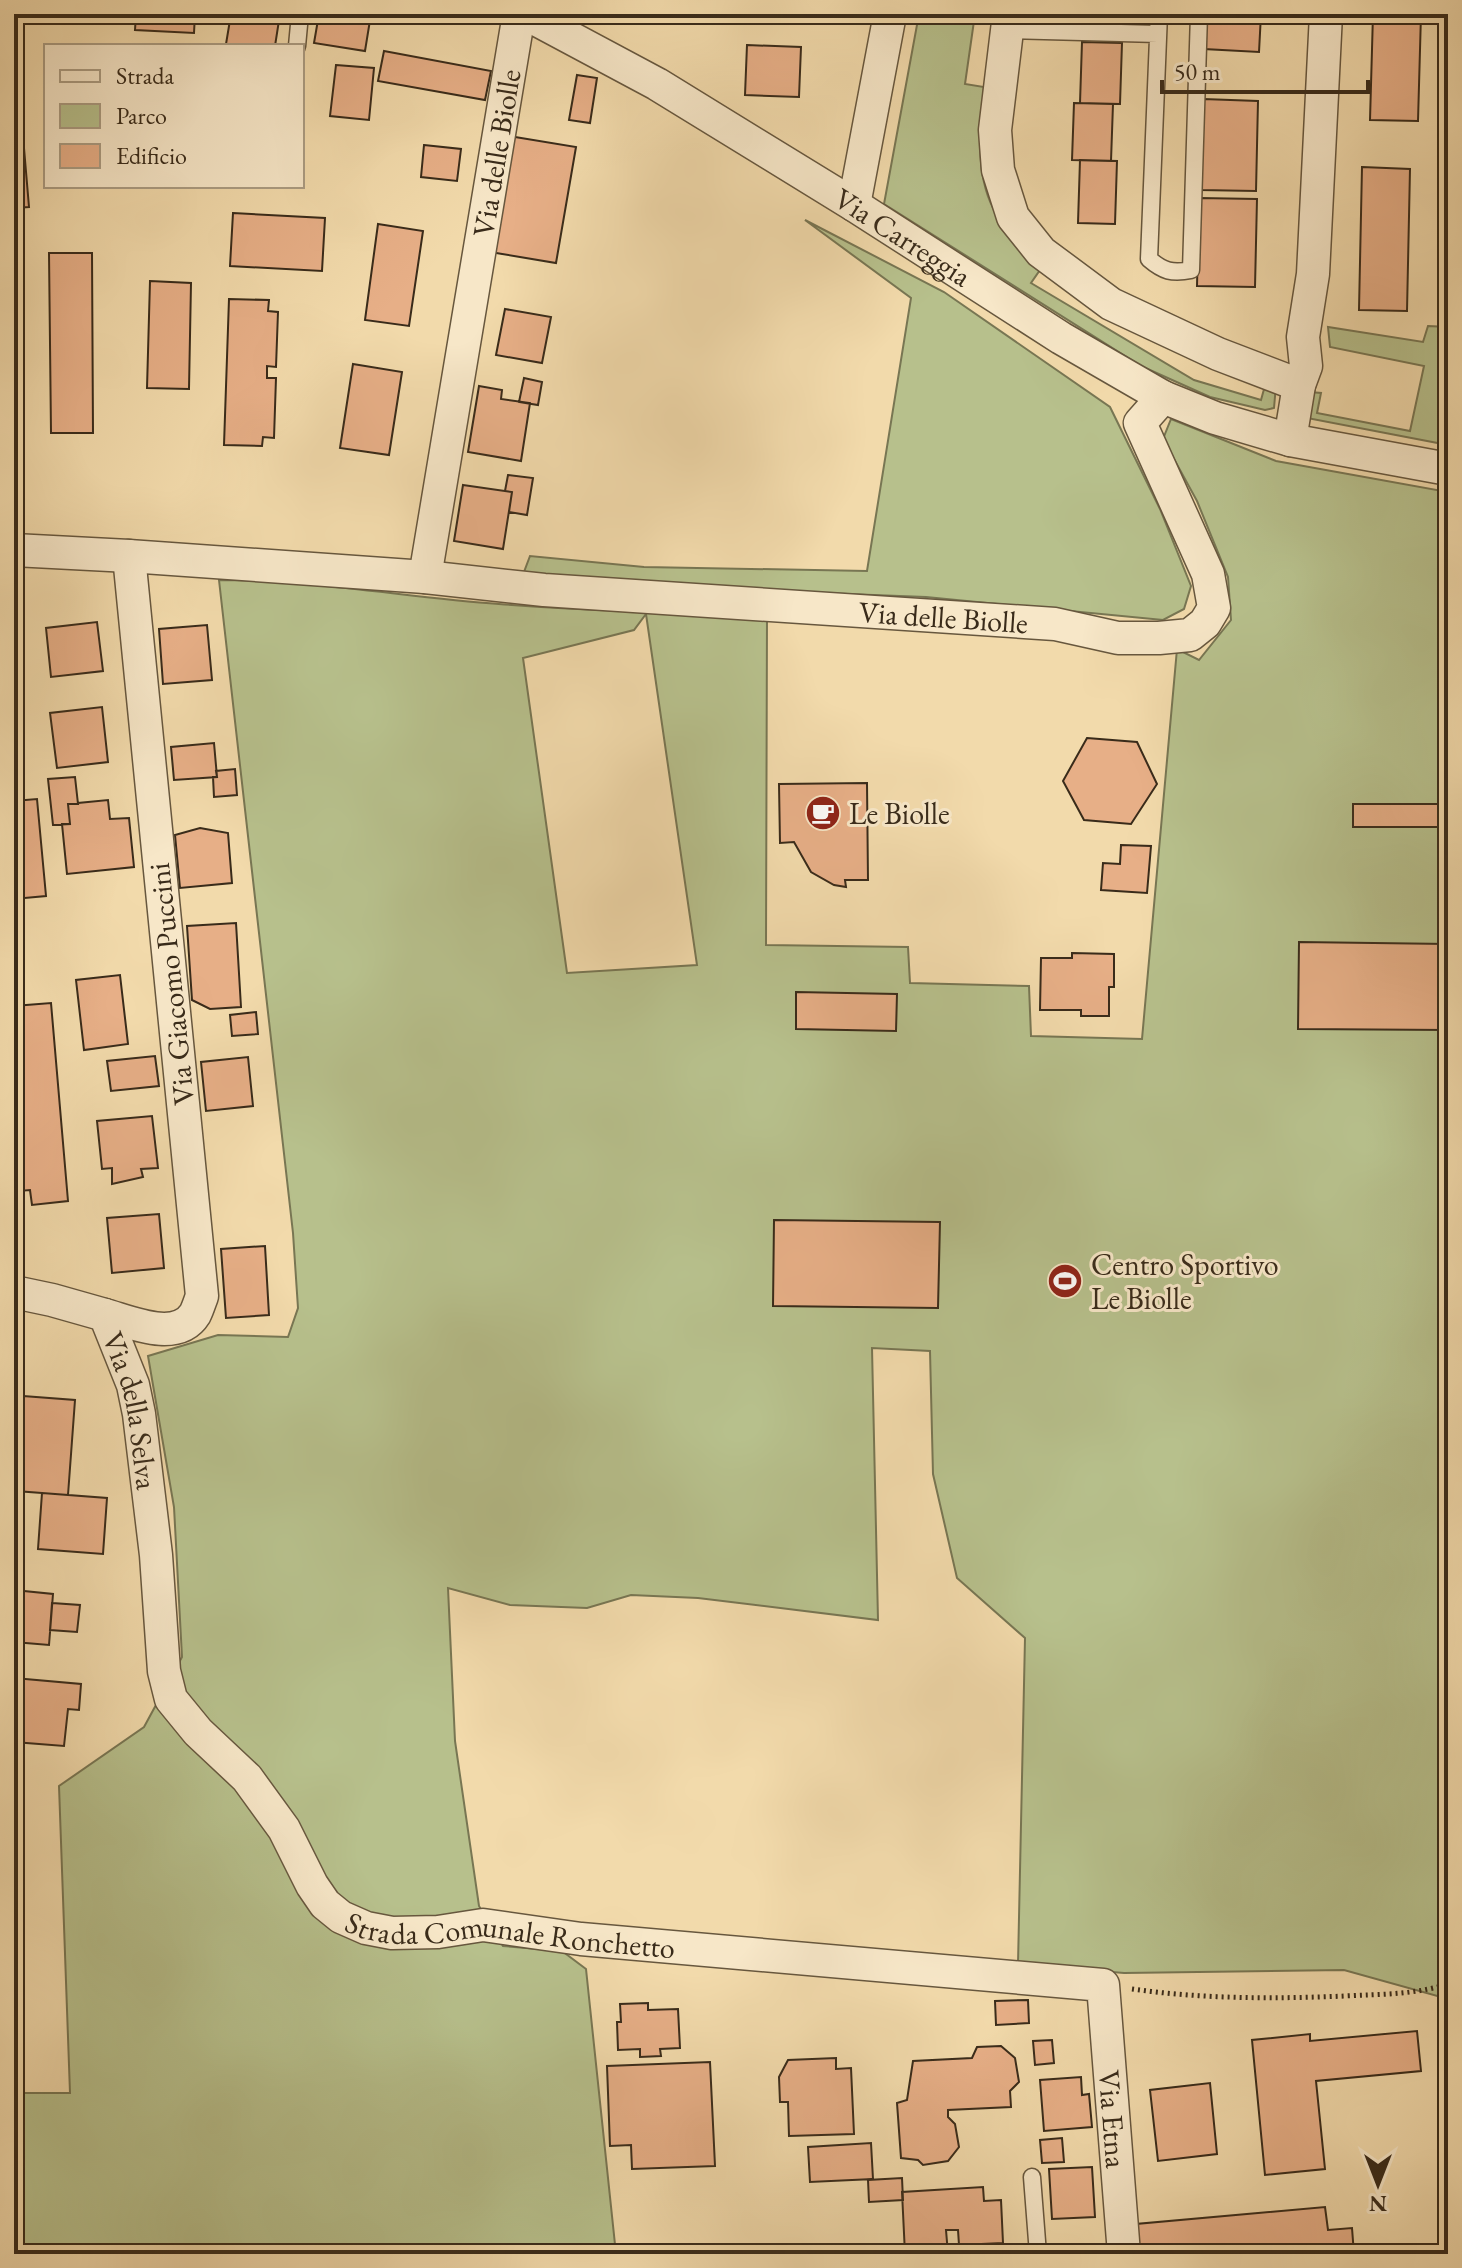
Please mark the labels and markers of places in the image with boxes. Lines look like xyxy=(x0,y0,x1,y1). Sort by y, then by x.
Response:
cafe icon: Le Biolle xyxy=(804,794,842,832)
place label: Le Biolle xyxy=(849,794,950,833)
place label: Centro Sportivo Le Biolle xyxy=(1091,1245,1279,1318)
sports icon: Centro Sportivo Le Biolle xyxy=(1046,1262,1084,1300)

